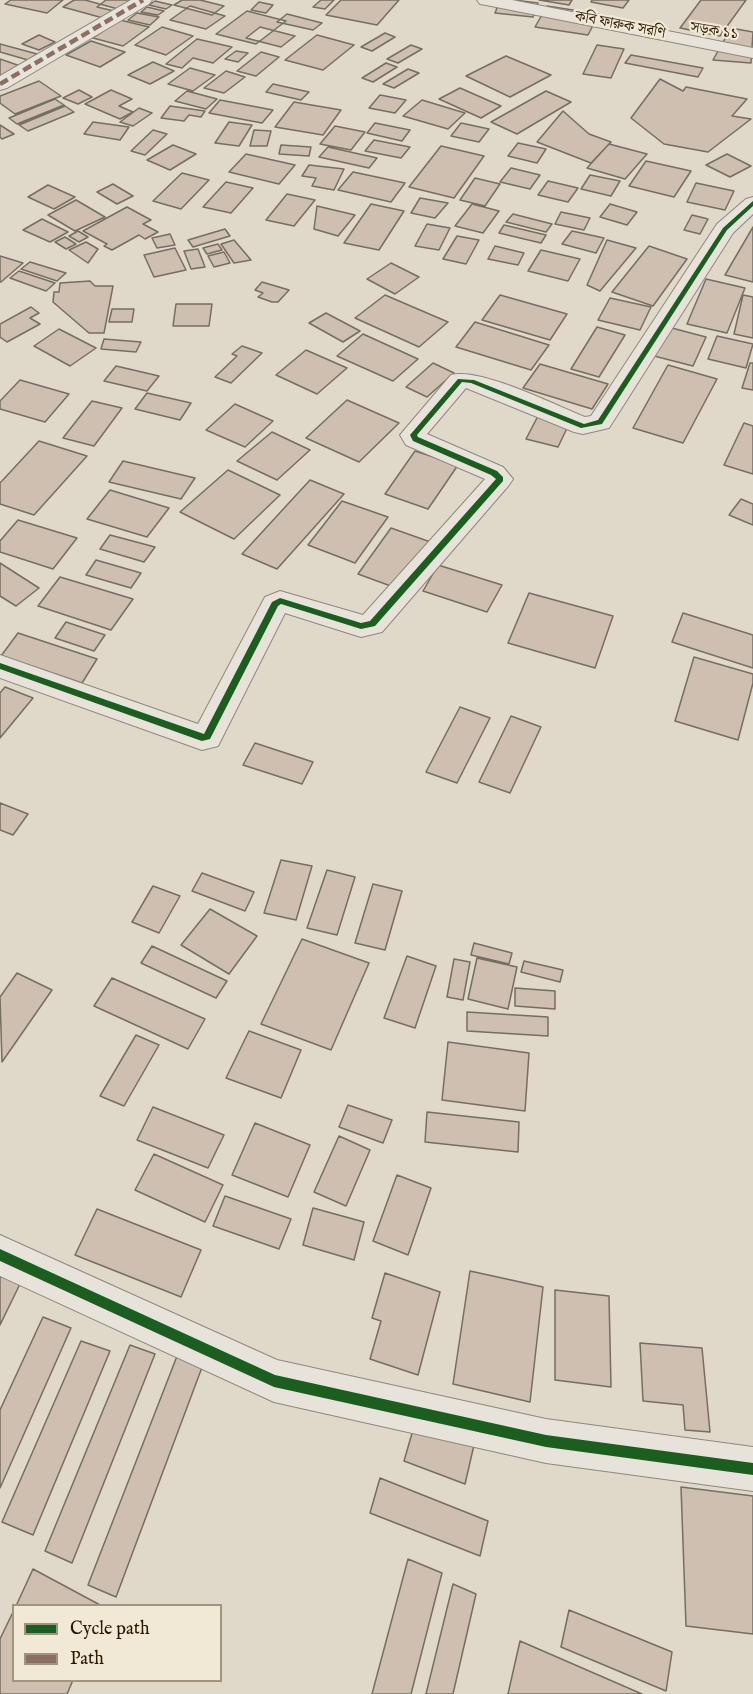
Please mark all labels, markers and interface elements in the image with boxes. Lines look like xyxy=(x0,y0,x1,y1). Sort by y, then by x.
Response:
street label: কবি ফারুক সরণি xyxy=(573,8,667,44)
street label: সড়ক ১১ xyxy=(689,19,739,45)
legend xyxy=(12,1604,222,1682)
text: Cycle path xyxy=(70,1618,150,1641)
text: Path xyxy=(70,1648,104,1671)

